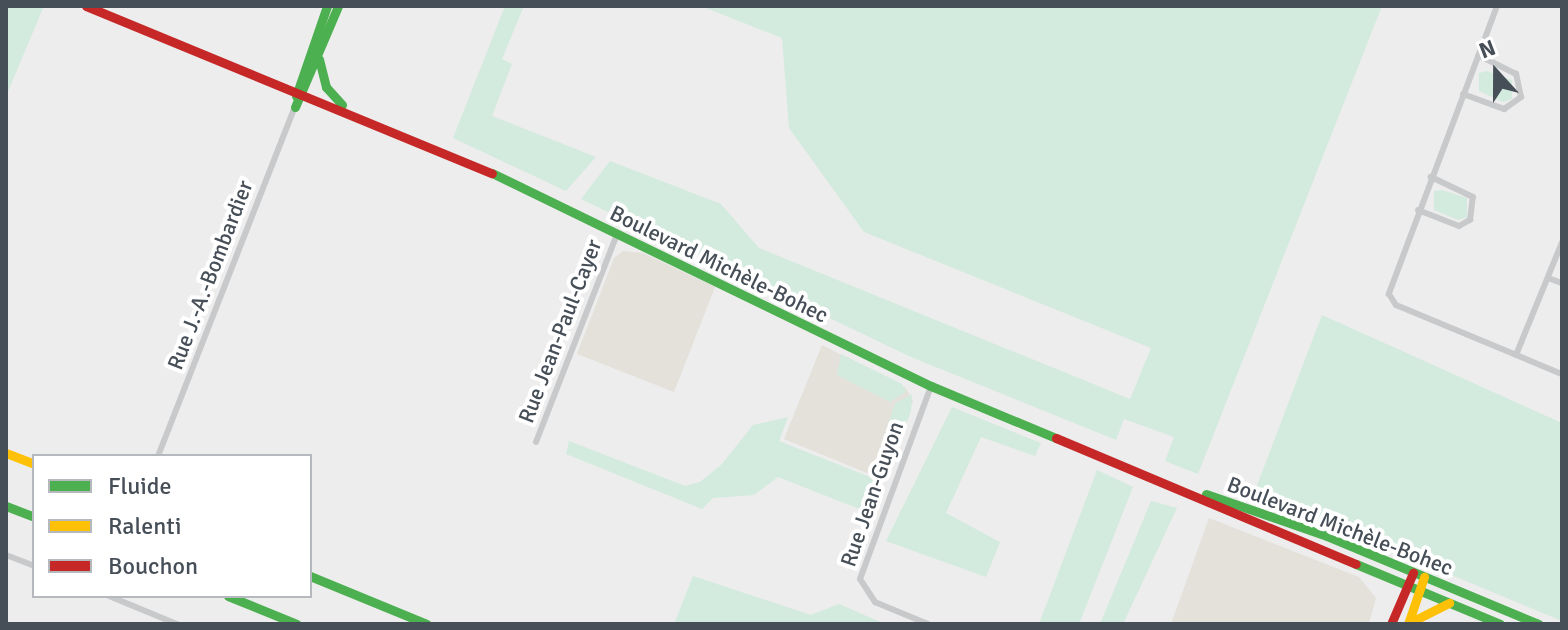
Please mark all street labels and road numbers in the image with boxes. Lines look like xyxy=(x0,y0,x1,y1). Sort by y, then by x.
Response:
street label: Rue J.-A.-Bombardier xyxy=(162,177,258,373)
street label: Boulevard Michèle-Bohec xyxy=(606,200,832,328)
street label: Rue Jean-Paul-Cayer xyxy=(513,235,607,427)
street label: Rue Jean-Guyon xyxy=(835,418,909,570)
street label: Boulevard Michèle-Bohec xyxy=(1223,471,1457,581)

